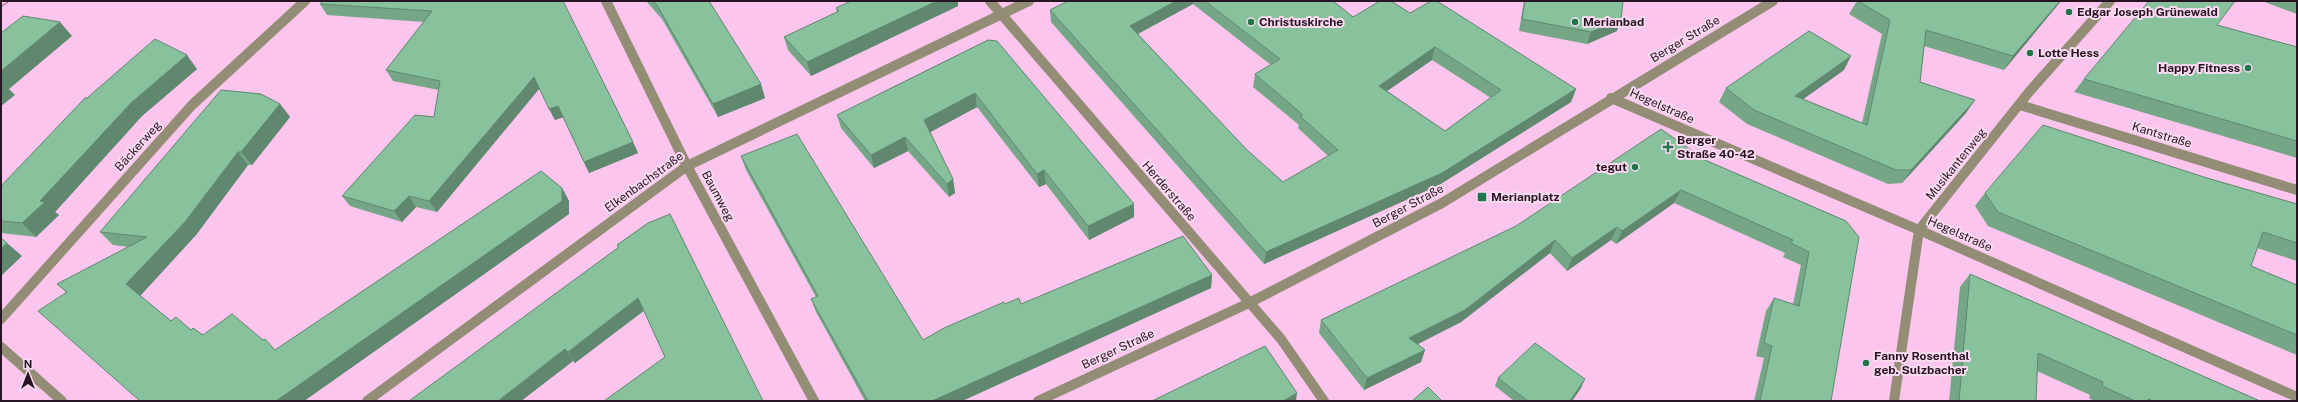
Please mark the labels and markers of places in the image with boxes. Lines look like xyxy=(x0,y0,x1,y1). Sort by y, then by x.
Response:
place label: Edgar Joseph Grünewald xyxy=(2077,5,2218,19)
marker: Edgar Joseph Grünewald xyxy=(2064,7,2074,17)
place label: Christuskirche xyxy=(1259,15,1343,29)
place label: Merianbad xyxy=(1583,15,1644,29)
marker: Christuskirche xyxy=(1246,17,1256,27)
marker: Merianbad xyxy=(1570,17,1580,27)
place label: Lotte Hess xyxy=(2038,46,2099,60)
marker: Lotte Hess xyxy=(2025,48,2035,58)
place label: Happy Fitness xyxy=(2158,61,2240,75)
marker: Happy Fitness xyxy=(2243,63,2253,73)
place label: Berger Straße 40-42 xyxy=(1677,133,1755,161)
marker: Berger Straße 40-42 xyxy=(1662,141,1674,153)
place label: tegut xyxy=(1596,160,1627,174)
marker: tegut xyxy=(1630,162,1640,172)
place label: Merianplatz xyxy=(1491,190,1560,204)
marker: Merianplatz xyxy=(1476,191,1488,203)
place label: Fanny Rosenthal geb. Sulzbacher xyxy=(1874,349,1969,377)
marker: Fanny Rosenthal geb. Sulzbacher xyxy=(1861,358,1871,368)

